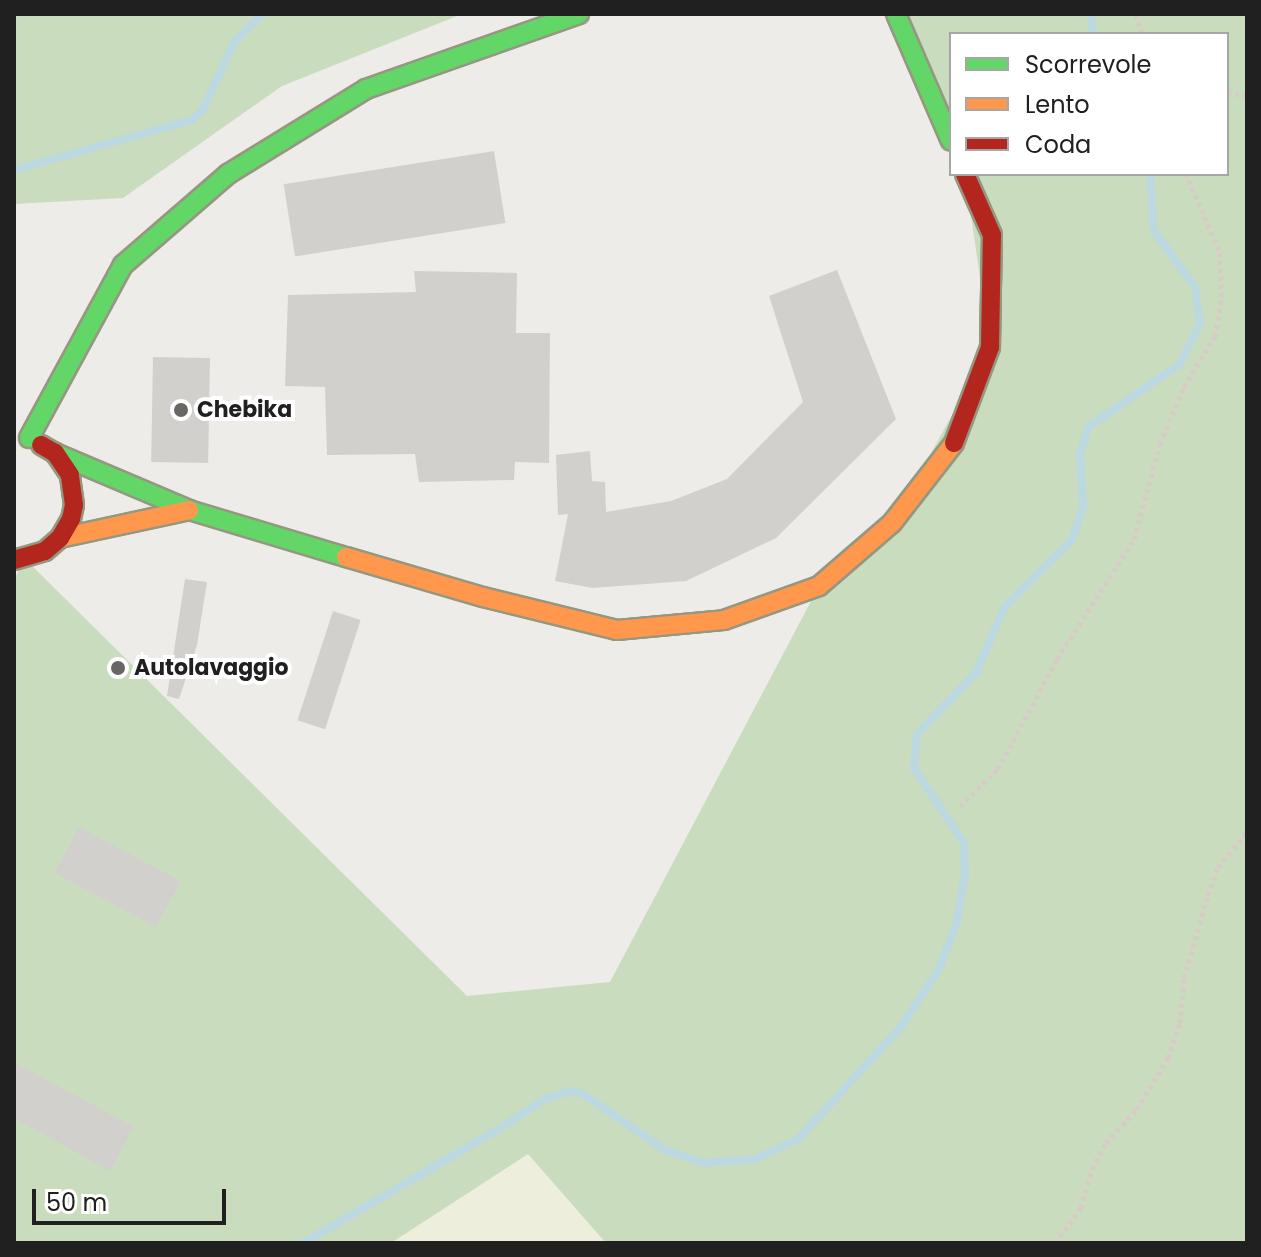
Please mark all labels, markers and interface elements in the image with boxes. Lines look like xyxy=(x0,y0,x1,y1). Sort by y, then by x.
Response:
legend xyxy=(949,32,1229,176)
text: Scorrevole xyxy=(1025,48,1151,81)
text: Lento xyxy=(1025,88,1090,121)
text: Coda xyxy=(1025,128,1091,161)
place label: Chebika xyxy=(197,397,292,423)
marker: Chebika xyxy=(172,401,190,419)
place label: Autolavaggio xyxy=(134,655,289,681)
marker: Autolavaggio xyxy=(109,659,127,677)
scale bar xyxy=(36,1173,230,1223)
text: 50 m xyxy=(46,1186,107,1219)

